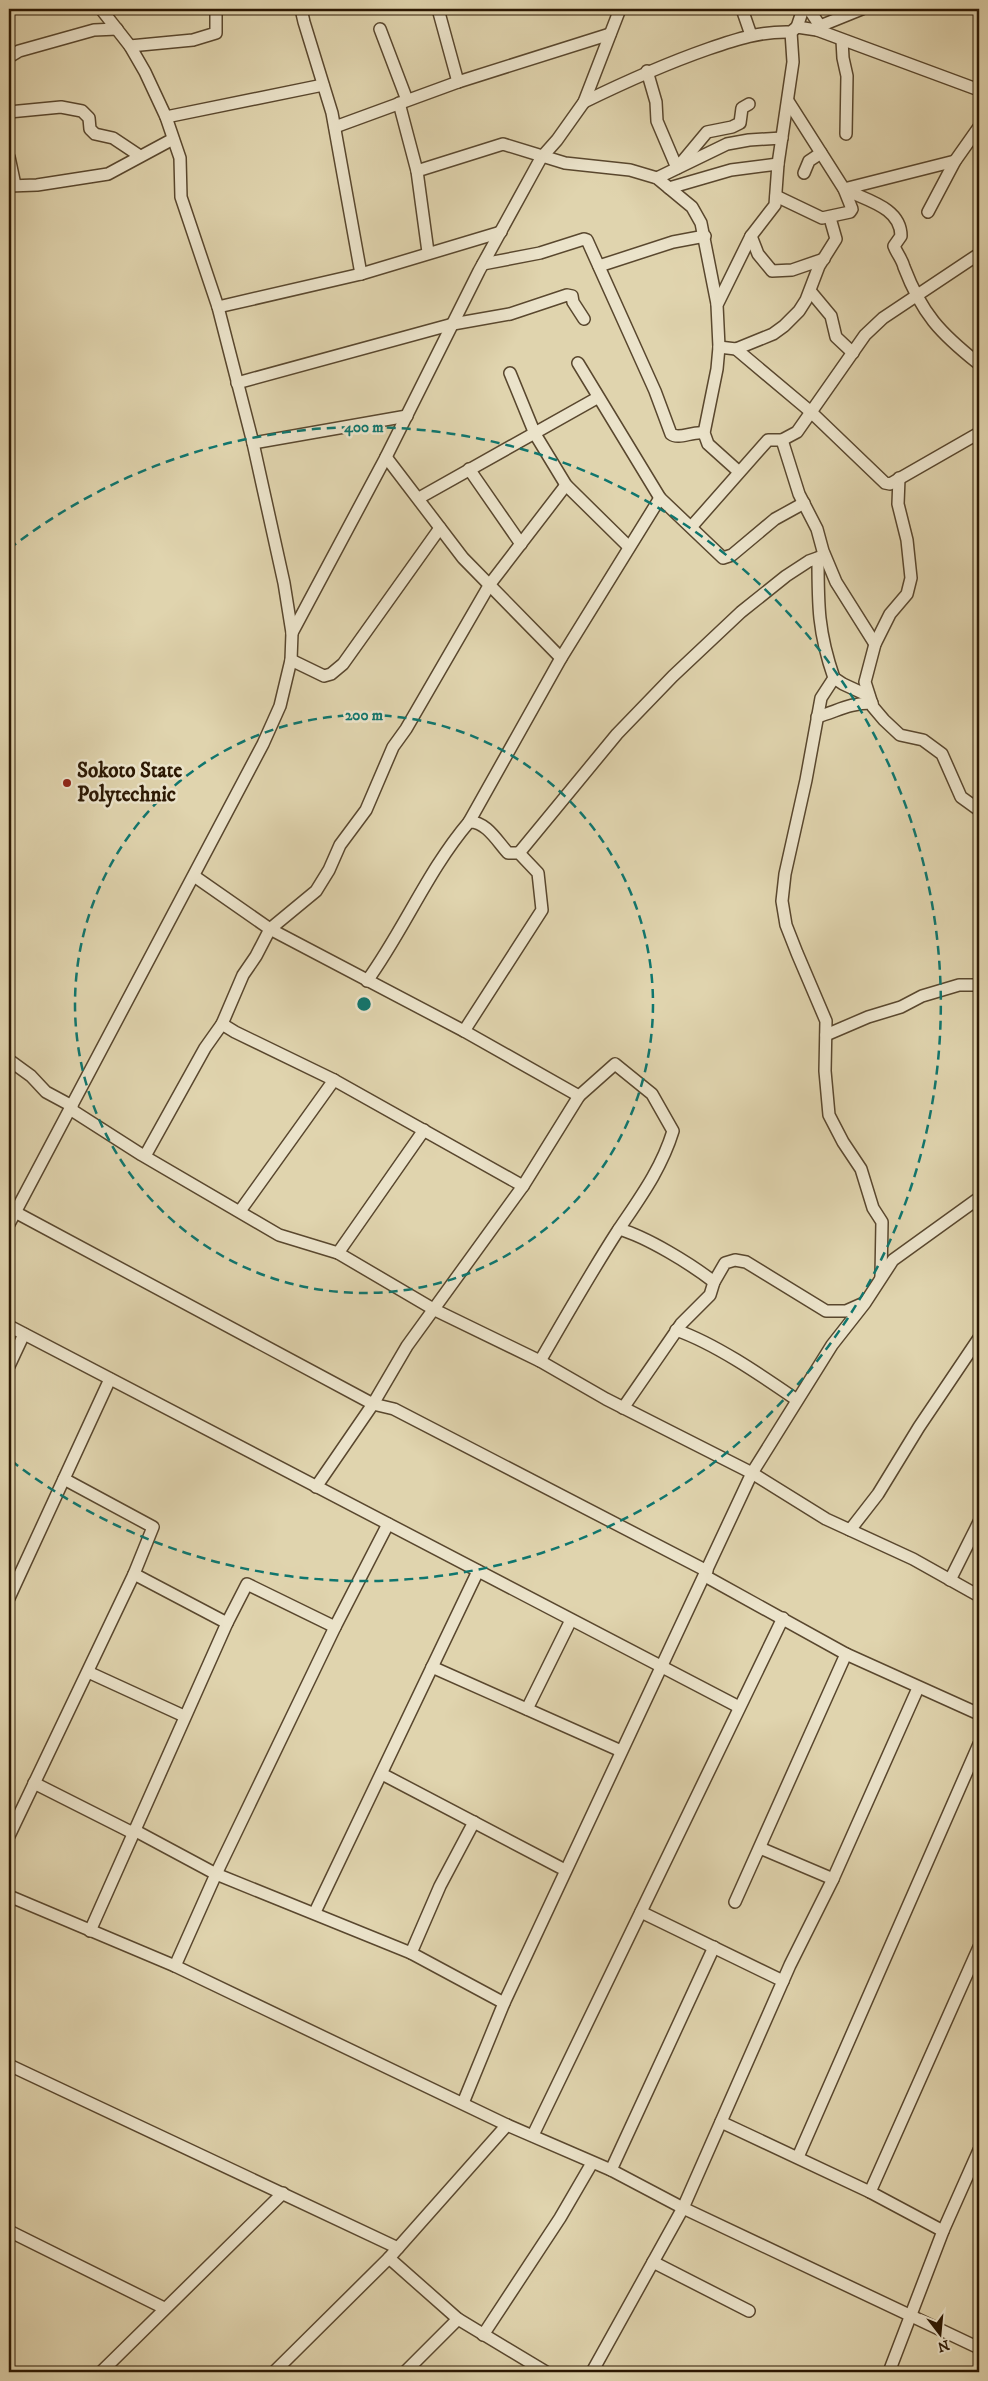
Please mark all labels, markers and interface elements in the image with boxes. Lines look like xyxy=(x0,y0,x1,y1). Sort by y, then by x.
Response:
text: 400 m xyxy=(343,418,384,437)
text: 200 m xyxy=(345,706,384,725)
place label: Sokoto State Polytechnic xyxy=(77,758,182,808)
marker: Sokoto State Polytechnic xyxy=(61,777,73,789)
centre of rings xyxy=(355,995,373,1013)
north arrow xyxy=(916,2308,966,2358)
text: N xyxy=(935,2335,951,2356)

